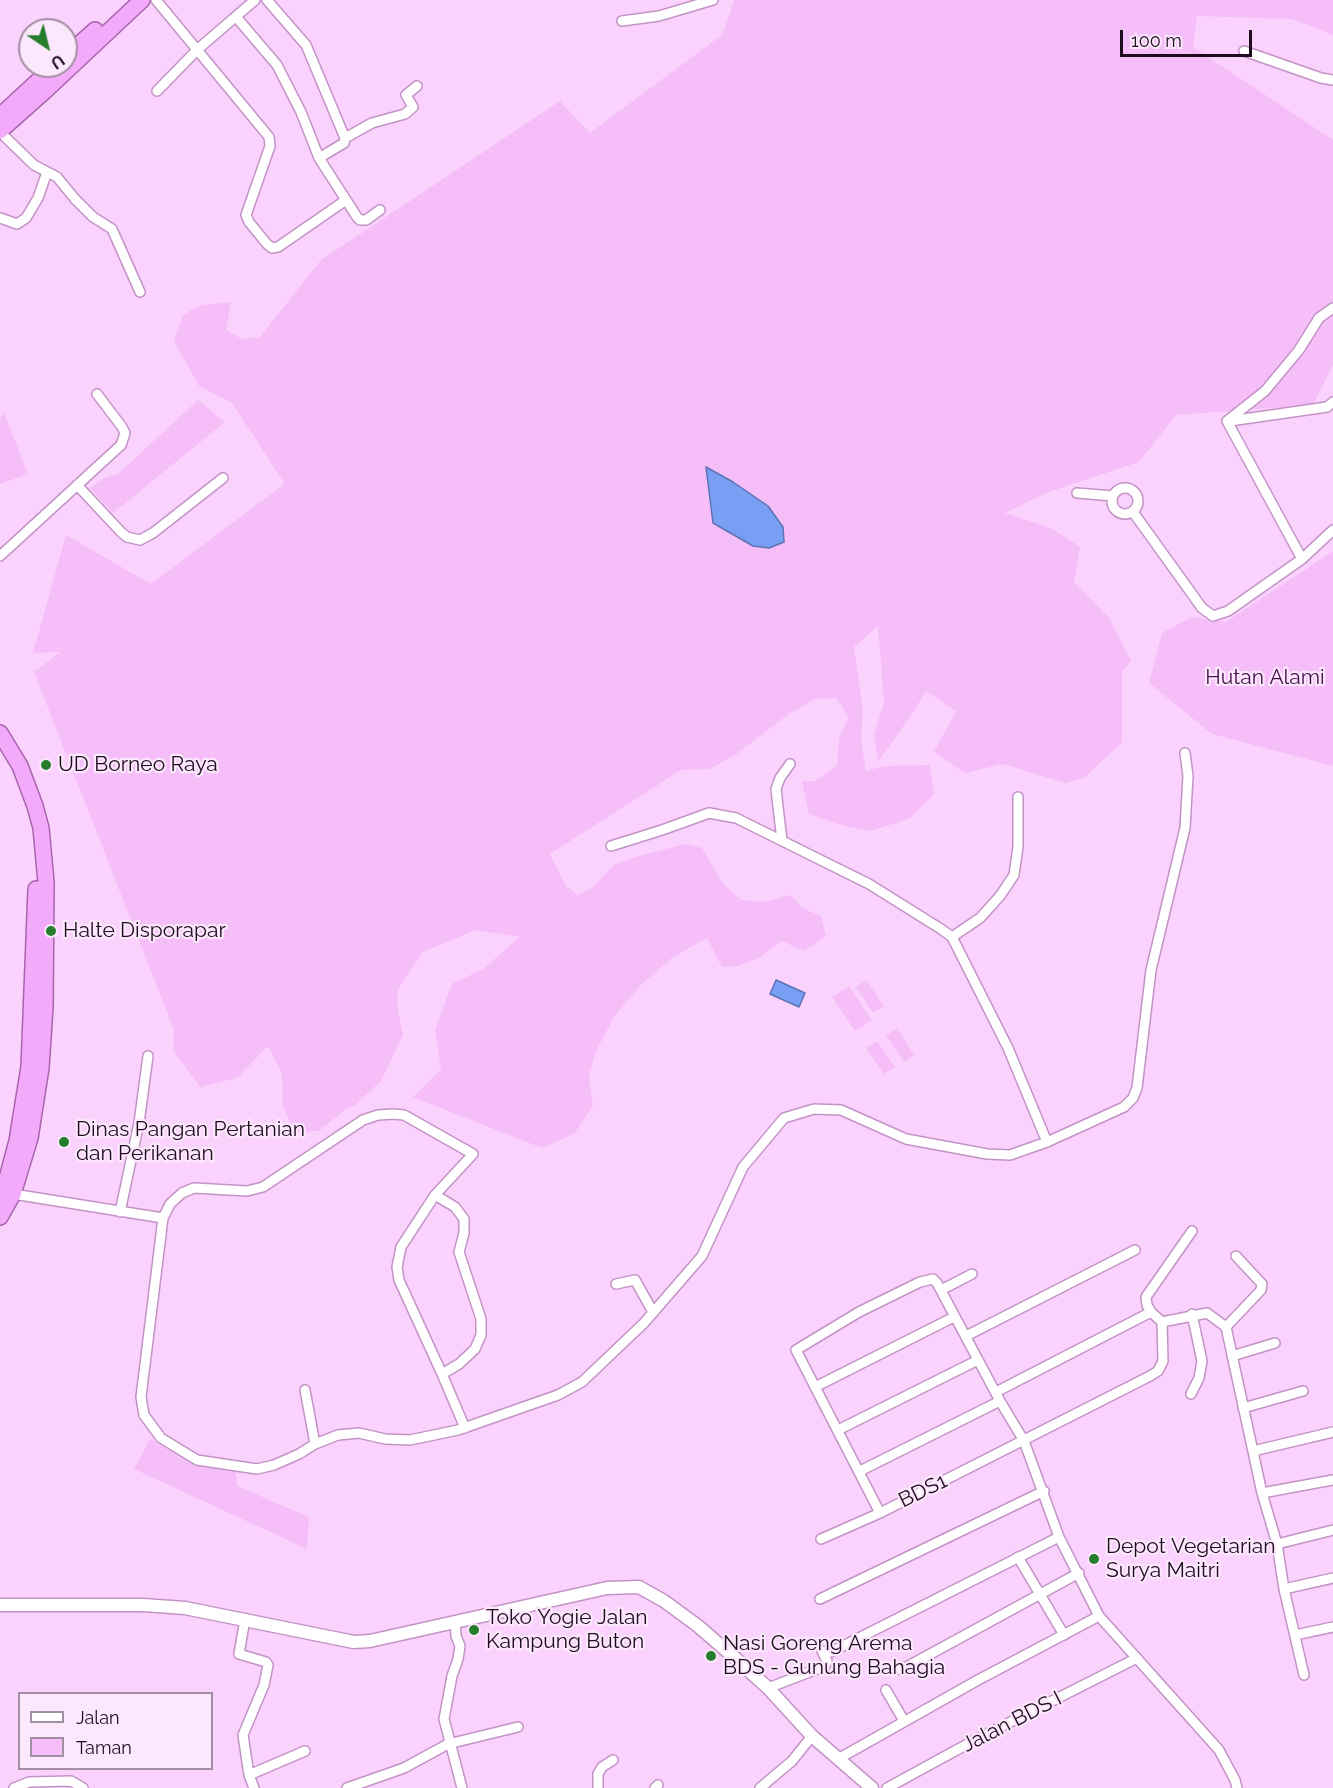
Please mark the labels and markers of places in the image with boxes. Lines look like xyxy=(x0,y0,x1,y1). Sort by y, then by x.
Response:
place label: UD Borneo Raya xyxy=(58,752,218,778)
marker: UD Borneo Raya xyxy=(39,758,53,772)
place label: Halte Disporapar xyxy=(63,918,226,944)
marker: Halte Disporapar xyxy=(44,924,58,938)
place label: Dinas Pangan Pertanian dan Perikanan xyxy=(76,1117,305,1167)
marker: Dinas Pangan Pertanian dan Perikanan xyxy=(57,1135,71,1149)
place label: Depot Vegetarian Surya Maitri xyxy=(1106,1534,1276,1584)
marker: Depot Vegetarian Surya Maitri xyxy=(1087,1552,1101,1566)
place label: Toko Yogie Jalan Kampung Buton xyxy=(486,1605,648,1655)
marker: Toko Yogie Jalan Kampung Buton xyxy=(467,1623,481,1637)
place label: Nasi Goreng Arema BDS - Gunung Bahagia xyxy=(723,1631,945,1681)
marker: Nasi Goreng Arema BDS - Gunung Bahagia xyxy=(704,1649,718,1663)

